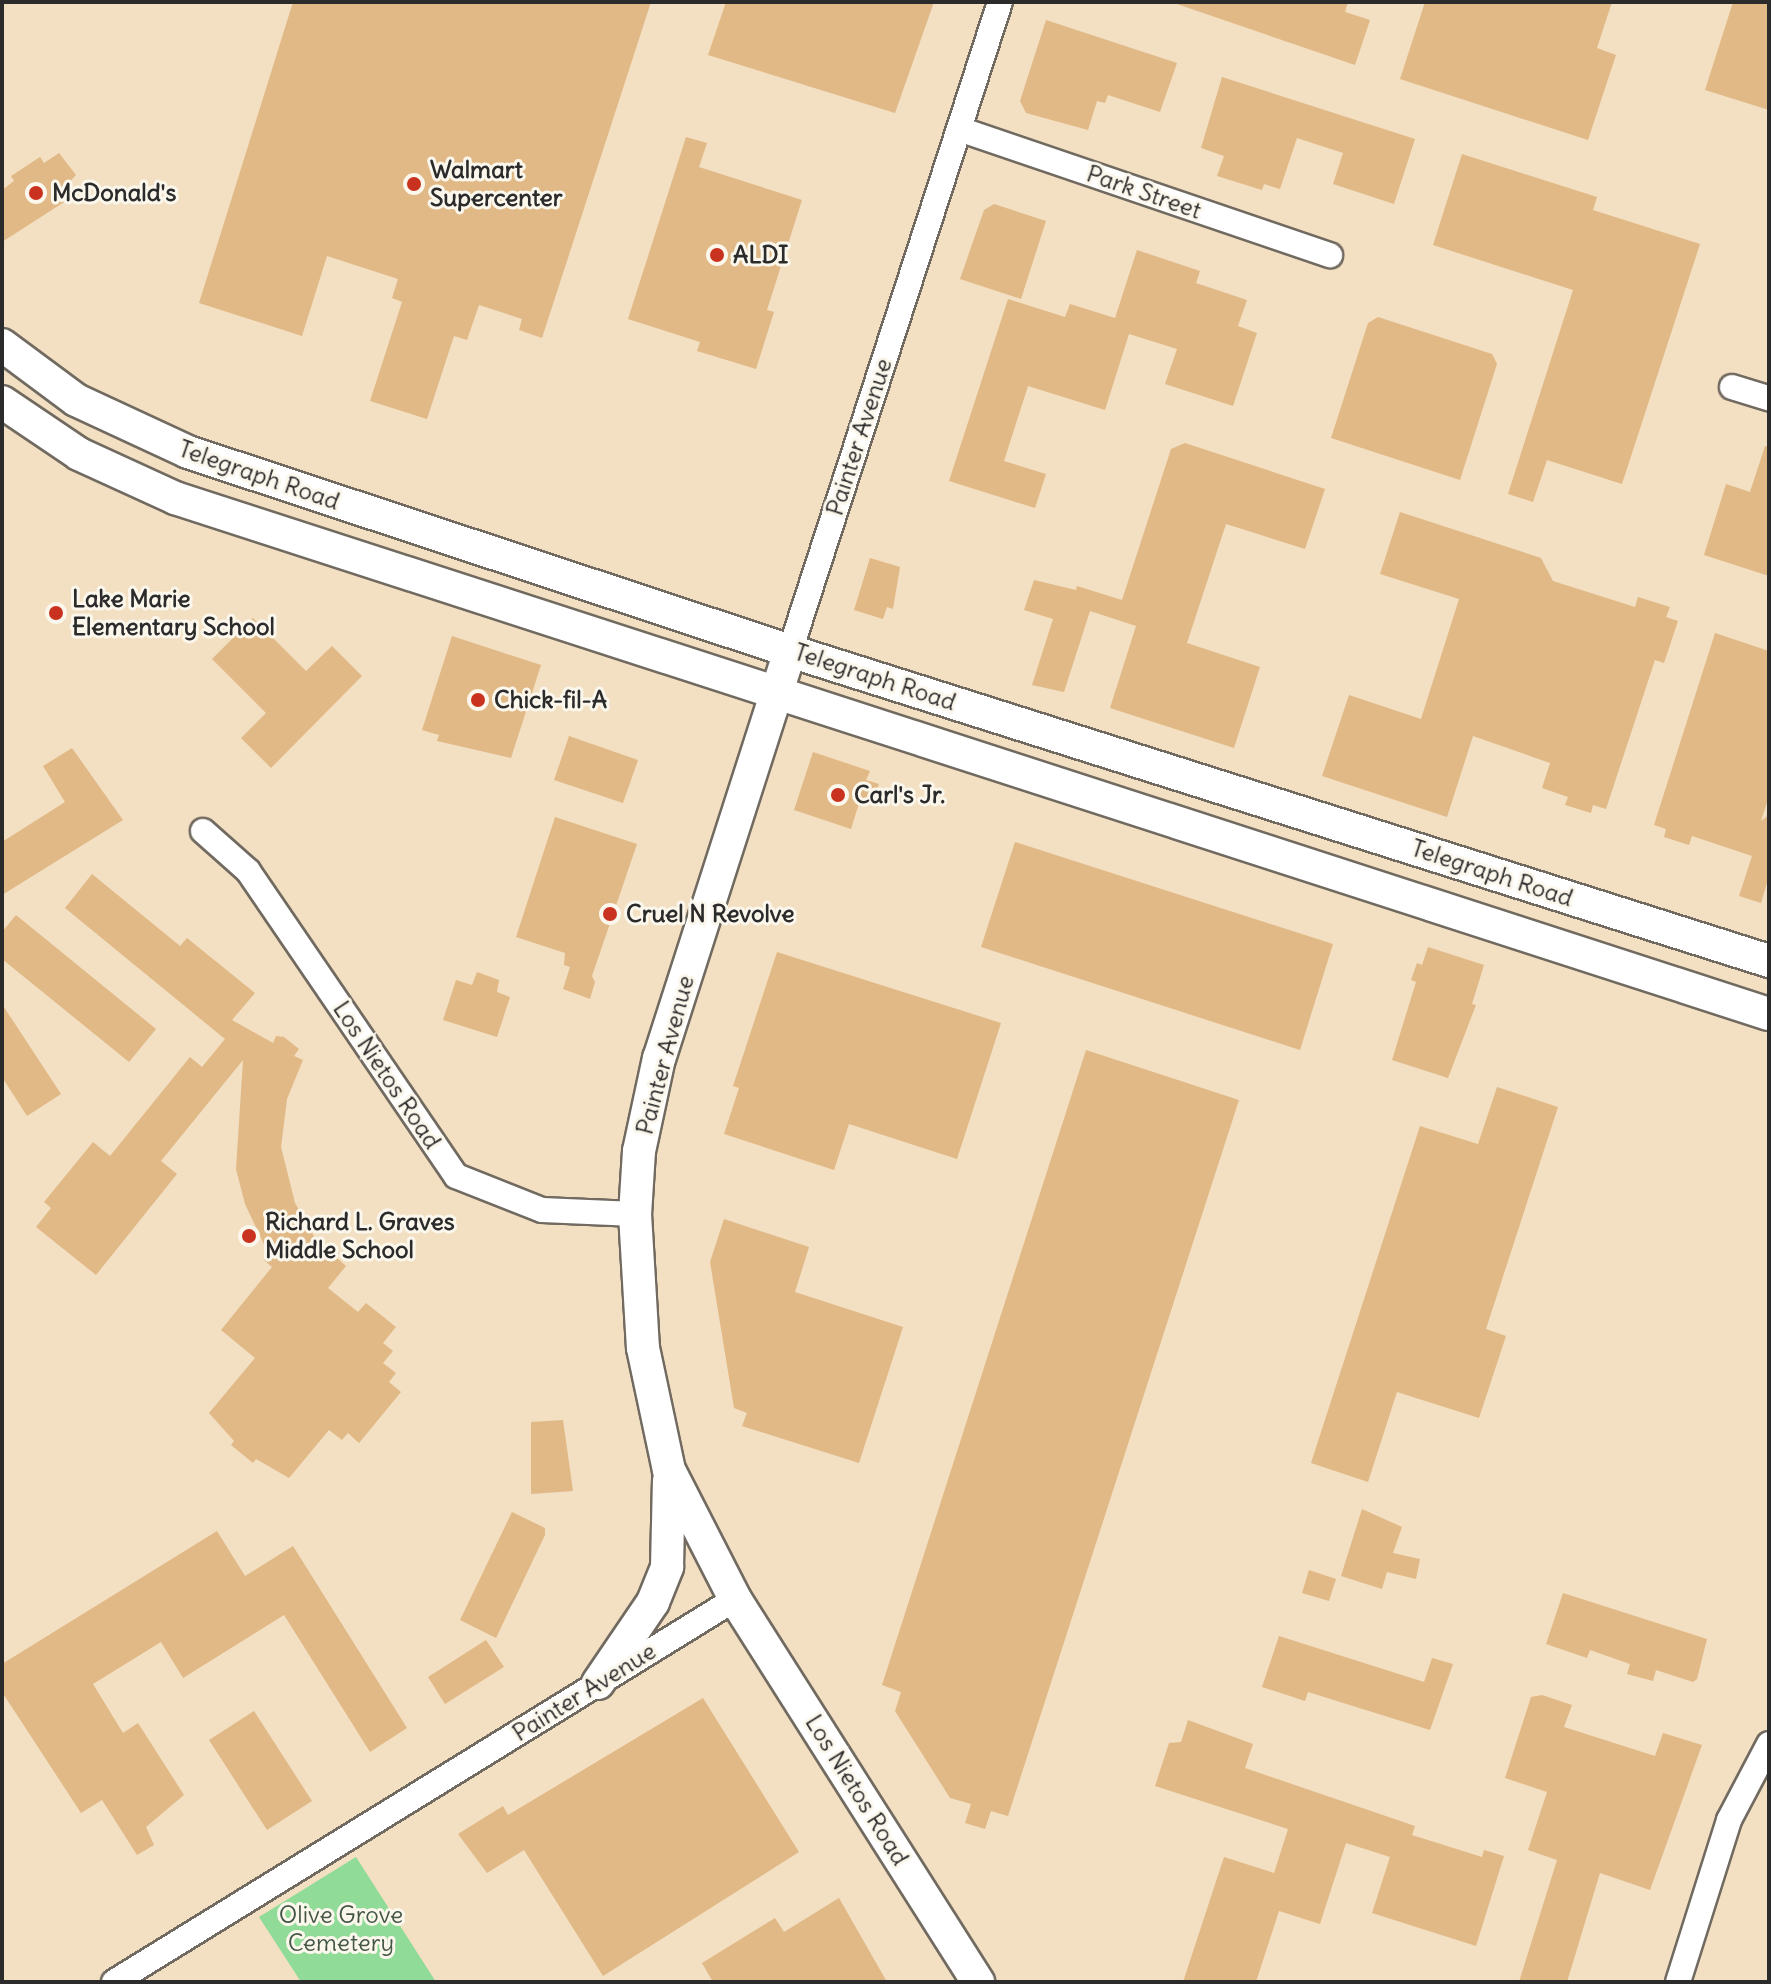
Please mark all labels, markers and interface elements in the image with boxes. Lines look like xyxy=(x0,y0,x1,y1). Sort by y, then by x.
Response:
place label: Walmart Supercenter xyxy=(430,156,563,212)
street label: Park Street xyxy=(1083,159,1205,225)
marker: Walmart Supercenter xyxy=(405,175,423,193)
place label: McDonald's xyxy=(52,179,176,207)
marker: McDonald's xyxy=(27,184,45,202)
place label: ALDI xyxy=(733,241,788,269)
marker: ALDI xyxy=(708,246,726,264)
street label: Painter Avenue xyxy=(820,355,898,519)
street label: Telegraph Road xyxy=(175,434,343,516)
place label: Lake Marie Elementary School xyxy=(72,585,275,641)
marker: Lake Marie Elementary School xyxy=(47,604,65,622)
street label: Telegraph Road xyxy=(791,637,959,717)
place label: Chick-fil-A xyxy=(494,686,607,714)
marker: Chick-fil-A xyxy=(469,691,487,709)
place label: Carl's Jr. xyxy=(854,781,945,809)
marker: Carl's Jr. xyxy=(829,786,847,804)
street label: Telegraph Road xyxy=(1408,833,1576,913)
place label: Cruel N Revolve xyxy=(626,900,794,928)
marker: Cruel N Revolve xyxy=(601,905,619,923)
street label: Painter Avenue xyxy=(630,972,700,1138)
street label: Los Nietos Road xyxy=(327,996,447,1154)
place label: Richard L. Graves Middle School xyxy=(265,1208,455,1264)
marker: Richard L. Graves Middle School xyxy=(240,1227,258,1245)
street label: Painter Avenue xyxy=(507,1637,661,1747)
street label: Los Nietos Road xyxy=(799,1709,915,1871)
park label: Olive Grove Cemetery xyxy=(279,1901,403,1957)

